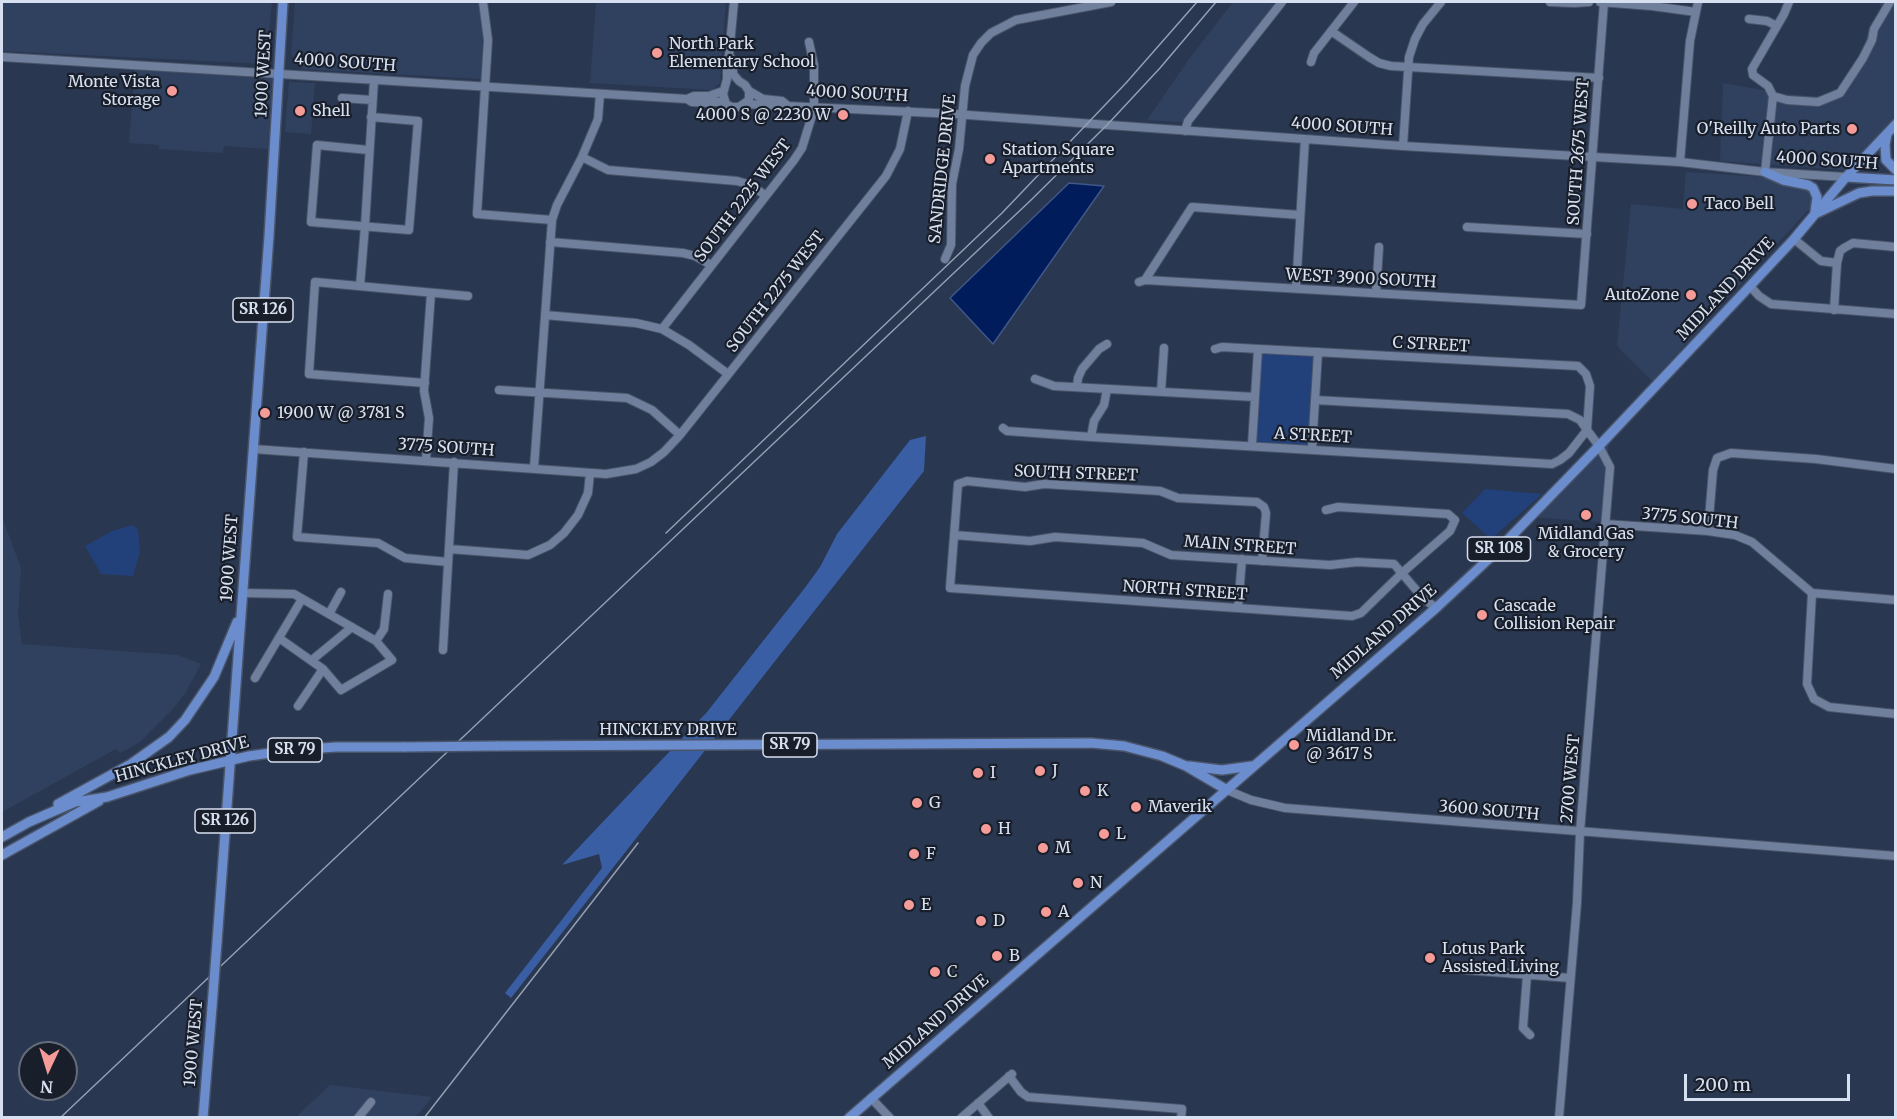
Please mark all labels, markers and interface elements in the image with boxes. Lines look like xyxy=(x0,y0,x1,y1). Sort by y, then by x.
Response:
street label: 1900 WEST xyxy=(252,30,276,118)
place label: North Park Elementary School xyxy=(669,34,815,72)
marker: North Park Elementary School xyxy=(650,46,664,60)
street label: 4000 SOUTH xyxy=(293,50,397,76)
place label: Monte Vista Storage xyxy=(68,72,160,110)
street label: SOUTH 2675 WEST xyxy=(1564,78,1594,226)
street label: 4000 SOUTH xyxy=(806,82,908,106)
marker: Monte Vista Storage xyxy=(165,84,179,98)
street label: SANDRIDGE DRIVE xyxy=(926,93,960,245)
place label: Shell xyxy=(312,101,350,121)
marker: Shell xyxy=(293,104,307,118)
place label: 4000 S @ 2230 W xyxy=(696,105,831,125)
marker: 4000 S @ 2230 W xyxy=(836,108,850,122)
street label: 4000 SOUTH xyxy=(1290,114,1394,140)
place label: O'Reilly Auto Parts xyxy=(1697,119,1840,139)
marker: O'Reilly Auto Parts xyxy=(1845,122,1859,136)
street label: SOUTH 2225 WEST xyxy=(691,136,795,266)
place label: Station Square Apartments xyxy=(1002,140,1114,178)
street label: 4000 SOUTH xyxy=(1775,148,1879,174)
marker: Station Square Apartments xyxy=(983,152,997,166)
place label: Taco Bell xyxy=(1704,194,1774,214)
marker: Taco Bell xyxy=(1685,197,1699,211)
street label: SOUTH 2275 WEST xyxy=(723,228,829,356)
street label: MIDLAND DRIVE xyxy=(1673,234,1779,344)
street label: WEST 3900 SOUTH xyxy=(1285,265,1437,293)
place label: AutoZone xyxy=(1605,285,1679,305)
marker: AutoZone xyxy=(1684,288,1698,302)
road number: SR 126 xyxy=(233,298,293,322)
street label: C STREET xyxy=(1392,333,1470,357)
place label: 1900 W @ 3781 S xyxy=(277,403,404,423)
marker: 1900 W @ 3781 S xyxy=(258,406,272,420)
street label: A STREET xyxy=(1274,424,1352,448)
street label: 3775 SOUTH xyxy=(397,435,495,461)
street label: SOUTH STREET xyxy=(1014,462,1138,486)
street label: 3775 SOUTH xyxy=(1641,504,1739,534)
marker: Midland Gas & Grocery xyxy=(1579,508,1593,522)
street label: 1900 WEST xyxy=(217,514,243,602)
place label: Midland Gas & Grocery xyxy=(1538,524,1634,562)
street label: MAIN STREET xyxy=(1183,532,1297,560)
road number: SR 108 xyxy=(1468,537,1530,561)
street label: NORTH STREET xyxy=(1122,577,1248,605)
street label: MIDLAND DRIVE xyxy=(1327,581,1441,683)
place label: Cascade Collision Repair xyxy=(1494,596,1615,634)
marker: Cascade Collision Repair xyxy=(1475,608,1489,622)
street label: HINCKLEY DRIVE xyxy=(599,720,737,740)
place label: Midland Dr. @ 3617 S xyxy=(1306,726,1397,764)
street label: HINCKLEY DRIVE xyxy=(113,733,251,787)
road number: SR 79 xyxy=(763,733,817,757)
street label: 2700 WEST xyxy=(1558,734,1584,824)
road number: SR 79 xyxy=(268,738,322,762)
marker: Midland Dr. @ 3617 S xyxy=(1287,738,1301,752)
place label: J xyxy=(1052,761,1058,781)
place label: I xyxy=(990,763,996,783)
marker: J xyxy=(1033,764,1047,778)
marker: I xyxy=(971,766,985,780)
place label: K xyxy=(1097,781,1108,801)
marker: K xyxy=(1078,784,1092,798)
place label: G xyxy=(929,793,941,813)
marker: G xyxy=(910,796,924,810)
place label: Maverik xyxy=(1148,797,1212,817)
street label: 3600 SOUTH xyxy=(1438,797,1540,825)
marker: Maverik xyxy=(1129,800,1143,814)
road number: SR 126 xyxy=(195,809,255,833)
place label: H xyxy=(998,819,1011,839)
marker: H xyxy=(979,822,993,836)
place label: L xyxy=(1116,824,1126,844)
marker: L xyxy=(1097,827,1111,841)
place label: M xyxy=(1055,838,1071,858)
marker: M xyxy=(1036,841,1050,855)
place label: F xyxy=(926,844,936,864)
marker: F xyxy=(907,847,921,861)
place label: N xyxy=(1090,873,1102,893)
marker: N xyxy=(1071,876,1085,890)
place label: E xyxy=(921,895,931,915)
marker: E xyxy=(902,898,916,912)
place label: A xyxy=(1058,902,1069,922)
marker: A xyxy=(1039,905,1053,919)
place label: D xyxy=(993,911,1005,931)
marker: D xyxy=(974,914,988,928)
place label: Lotus Park Assisted Living xyxy=(1442,939,1559,977)
place label: B xyxy=(1009,946,1020,966)
marker: B xyxy=(990,949,1004,963)
marker: Lotus Park Assisted Living xyxy=(1423,951,1437,965)
place label: C xyxy=(947,962,957,982)
marker: C xyxy=(928,965,942,979)
street label: MIDLAND DRIVE xyxy=(879,971,993,1073)
street label: 1900 WEST xyxy=(181,999,207,1087)
north arrow xyxy=(18,1041,78,1101)
scale bar xyxy=(1687,1062,1854,1100)
text: 200 m xyxy=(1695,1073,1751,1096)
text: N xyxy=(40,1077,54,1097)

